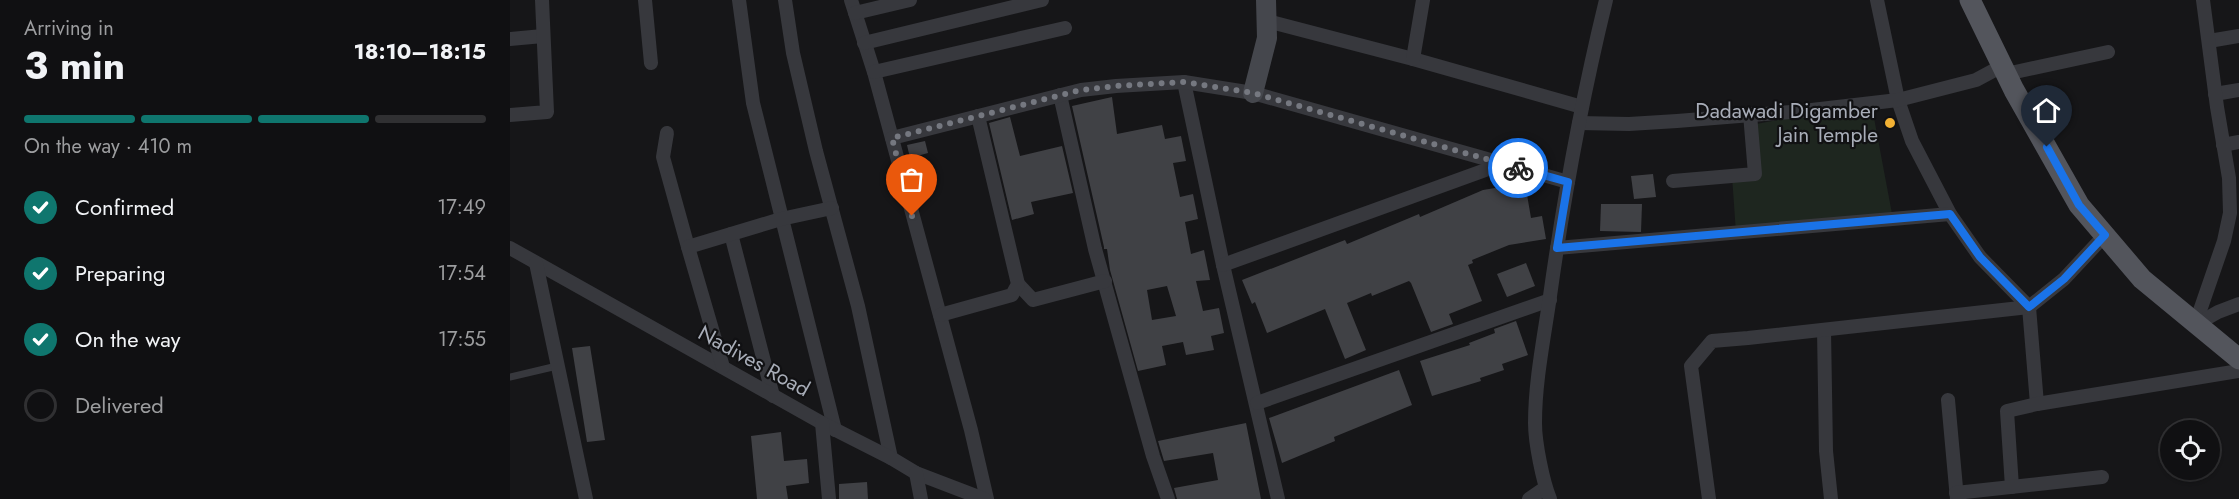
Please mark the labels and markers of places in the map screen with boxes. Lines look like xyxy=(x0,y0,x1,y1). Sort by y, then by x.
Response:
pin xyxy=(2021,85,2072,147)
place label: Dadawadi Digamber Jain Temple xyxy=(1695,96,1879,150)
marker: Dadawadi Digamber Jain Temple xyxy=(1883,116,1897,130)
pin xyxy=(886,154,937,216)

